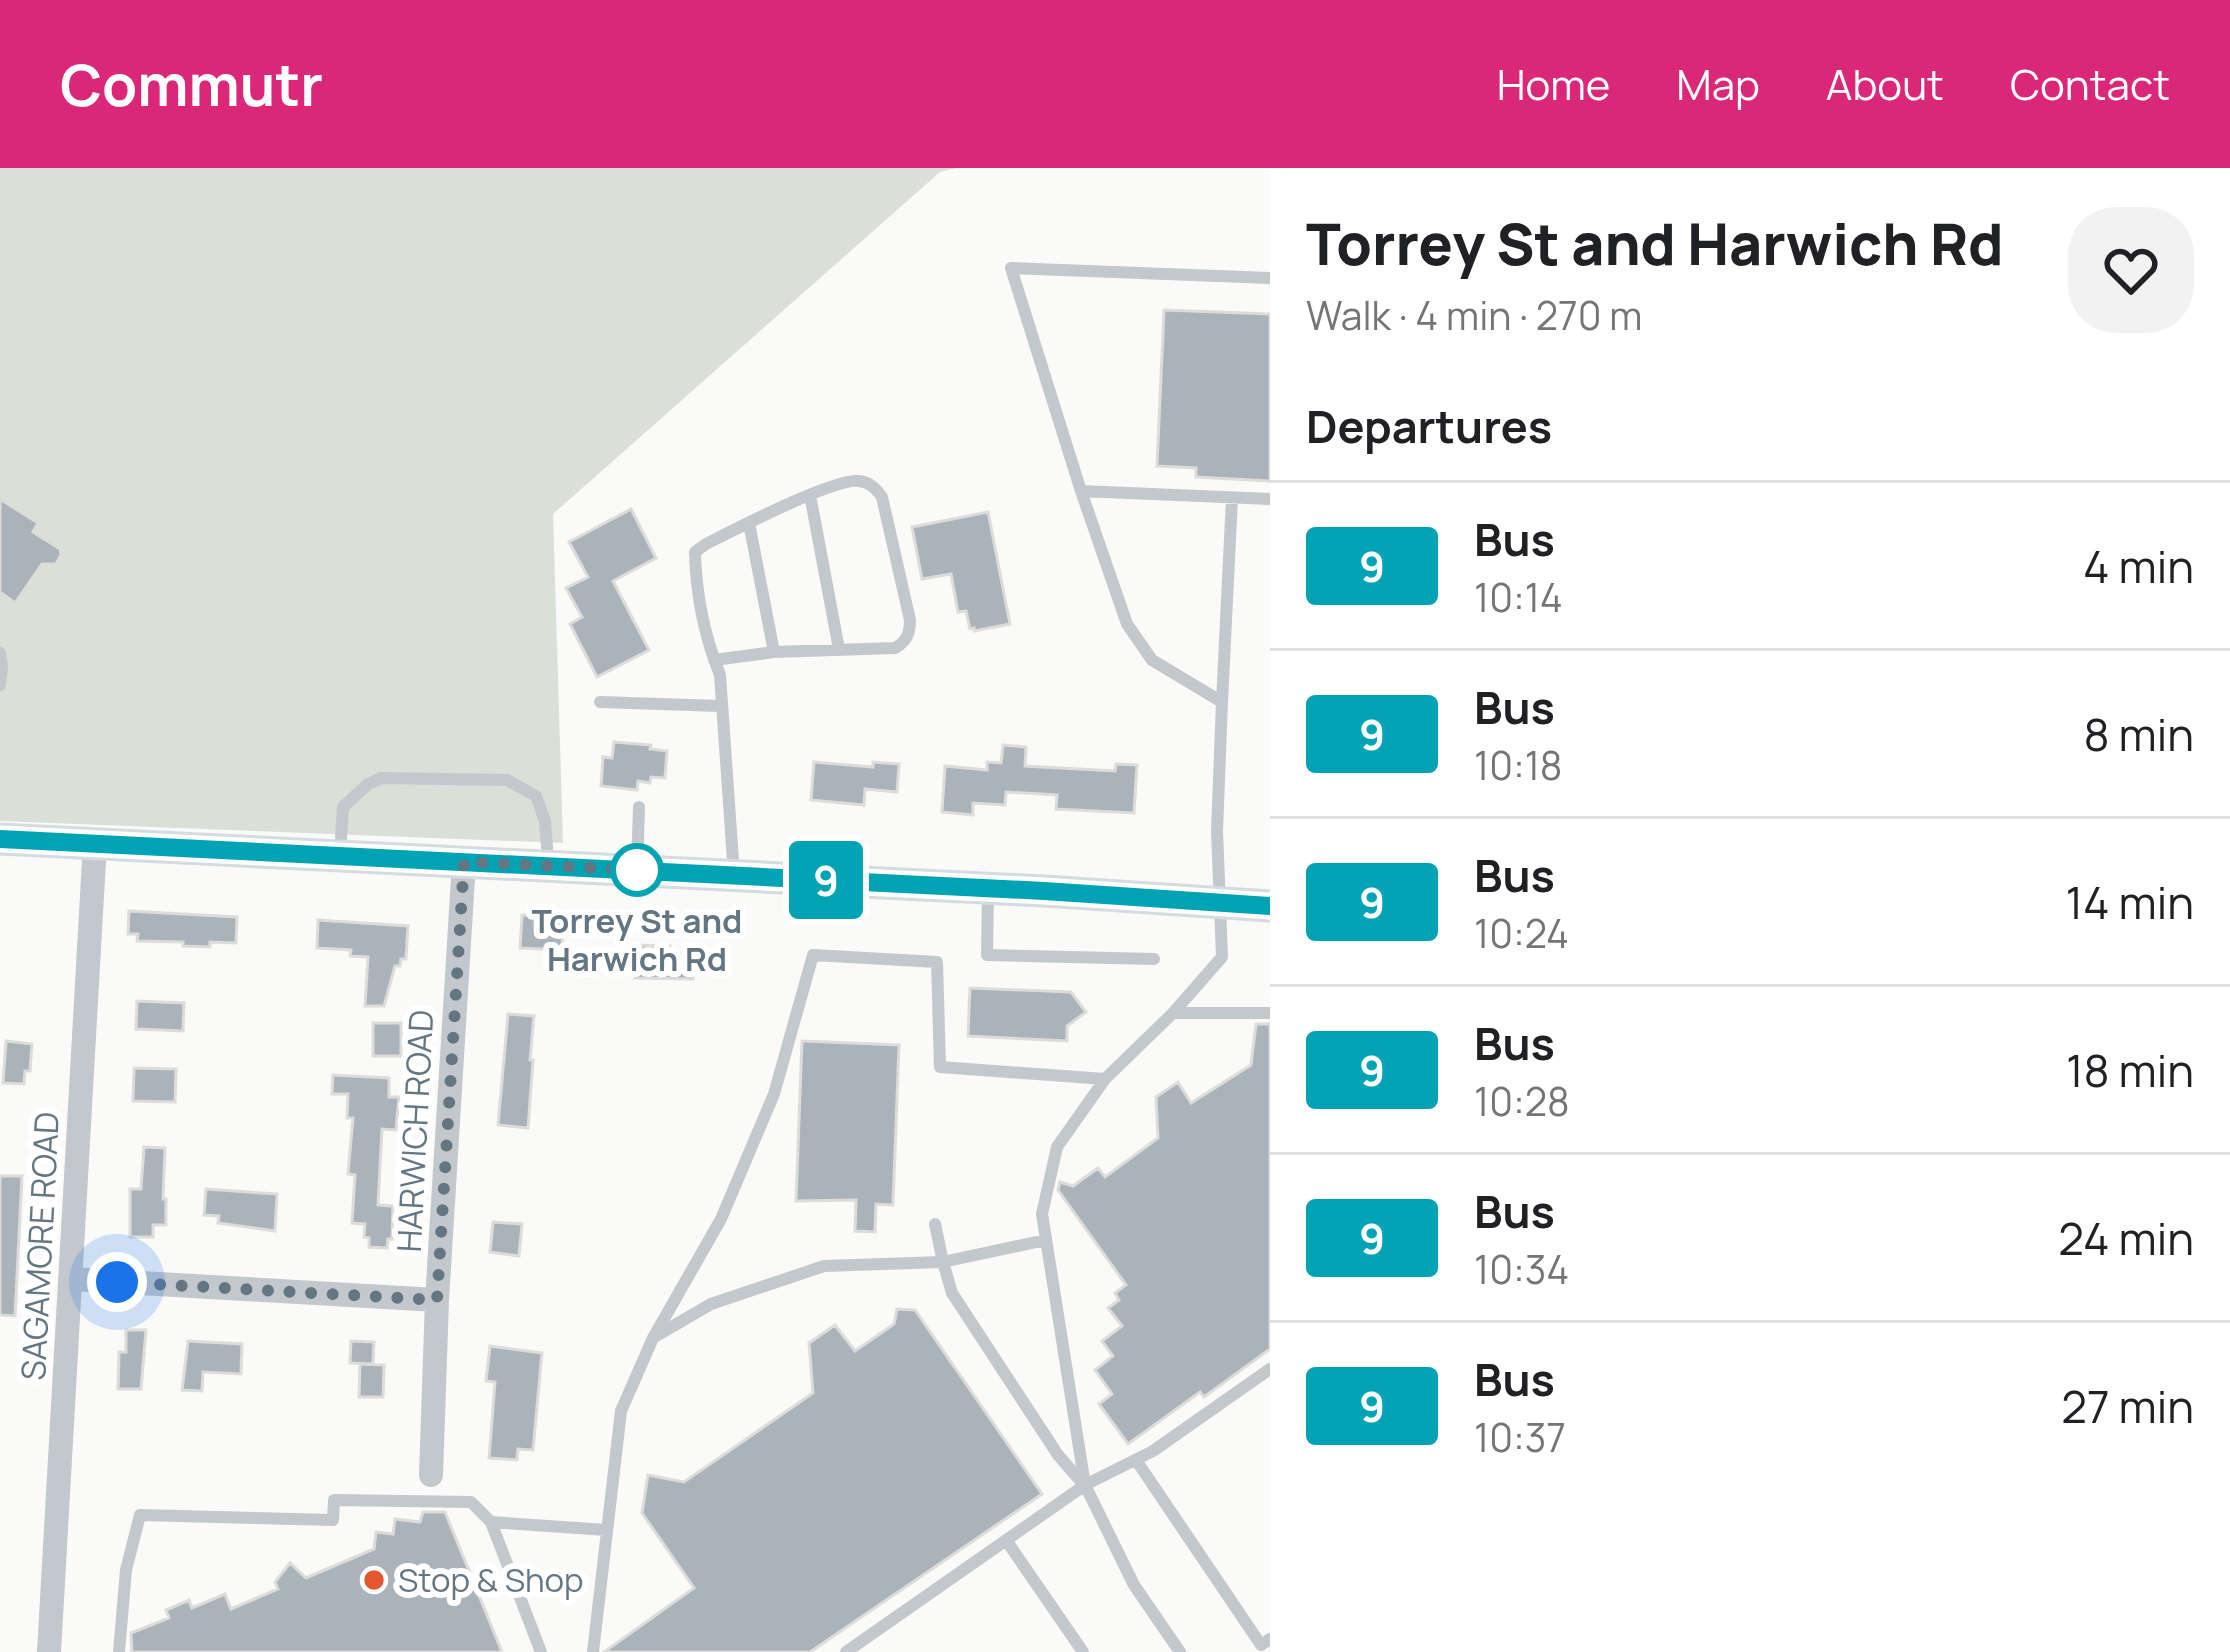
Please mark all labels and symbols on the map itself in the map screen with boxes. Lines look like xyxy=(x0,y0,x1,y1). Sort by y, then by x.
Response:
line badge: 9 xyxy=(787,841,865,919)
marker: Torrey St and Harwich Rd xyxy=(612,845,662,895)
place label: Torrey St and Harwich Rd xyxy=(532,898,742,981)
street label: HARWICH ROAD xyxy=(386,1009,443,1253)
street label: SAGAMORE ROAD xyxy=(10,1110,69,1381)
your location xyxy=(87,1252,147,1312)
place label: Stop & Shop xyxy=(398,1557,584,1602)
marker: Stop & Shop xyxy=(361,1567,387,1593)

